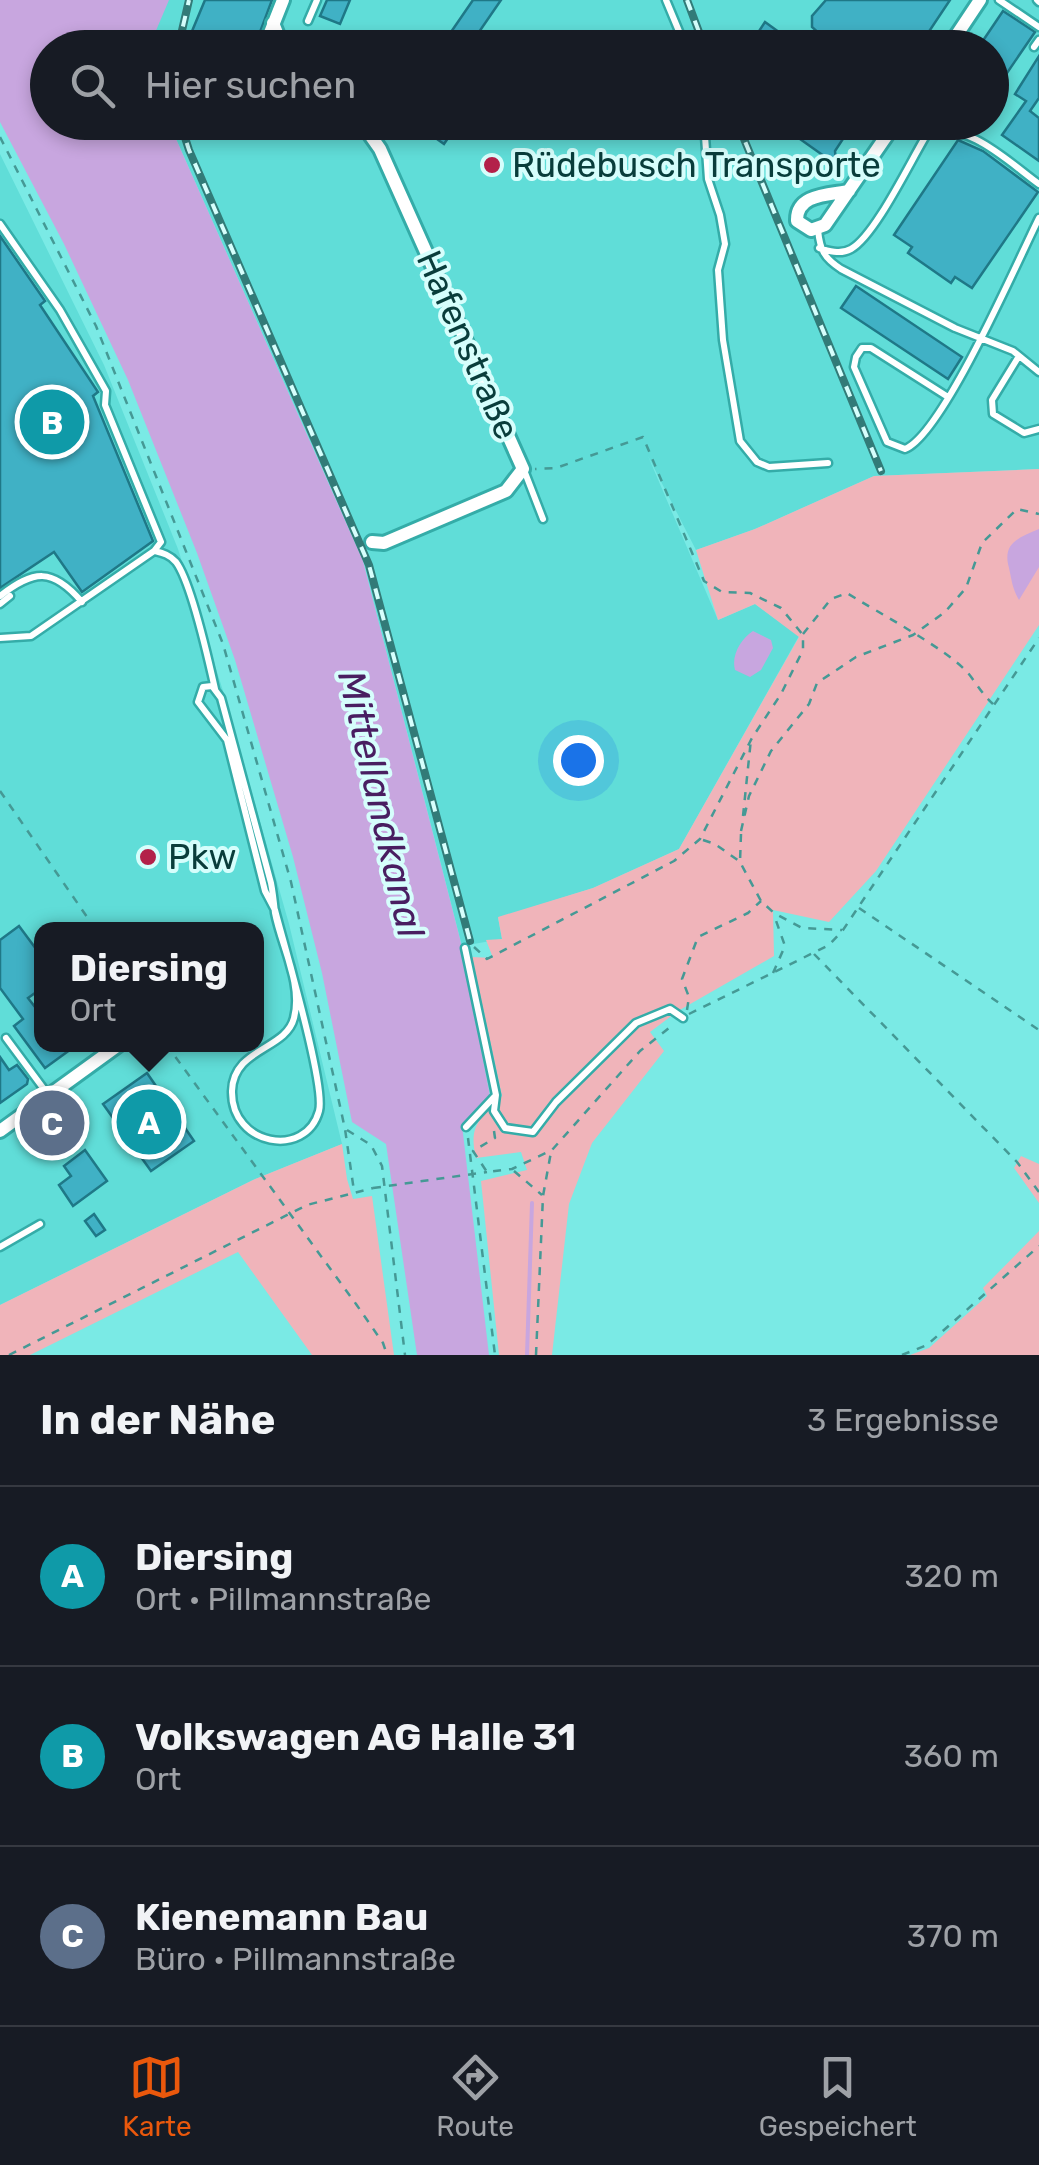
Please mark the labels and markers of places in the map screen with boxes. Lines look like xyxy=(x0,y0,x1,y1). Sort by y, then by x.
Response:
place label: Rüdebusch Transporte xyxy=(512,144,881,186)
marker: Rüdebusch Transporte xyxy=(481,154,503,176)
pin: B xyxy=(20,384,84,460)
place label: Pkw xyxy=(168,836,237,878)
marker: Pkw xyxy=(137,846,159,868)
pin: A xyxy=(116,1084,182,1160)
pin: C xyxy=(20,1086,84,1160)

